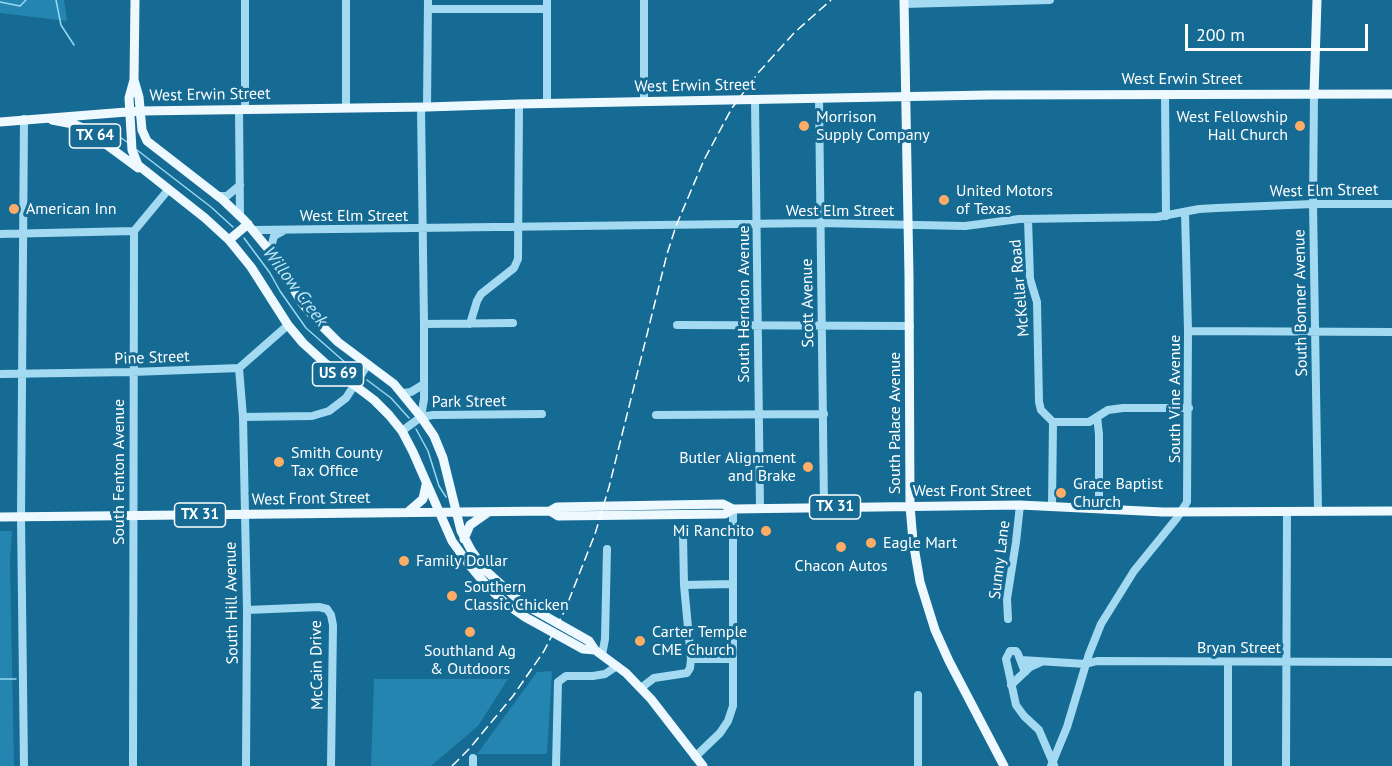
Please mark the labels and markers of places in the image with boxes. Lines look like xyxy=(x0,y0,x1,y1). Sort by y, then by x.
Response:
place label: Morrison Supply Company xyxy=(816,107,930,145)
place label: West Fellowship Hall Church xyxy=(1177,107,1288,145)
marker: Morrison Supply Company xyxy=(797,119,811,133)
marker: West Fellowship Hall Church xyxy=(1293,119,1307,133)
place label: United Motors of Texas xyxy=(956,181,1053,219)
marker: United Motors of Texas xyxy=(937,193,951,207)
place label: American Inn xyxy=(26,199,117,219)
marker: American Inn xyxy=(7,202,21,216)
place label: Smith County Tax Office xyxy=(291,443,383,481)
place label: Butler Alignment and Brake xyxy=(679,448,796,486)
marker: Smith County Tax Office xyxy=(272,455,286,469)
marker: Butler Alignment and Brake xyxy=(801,460,815,474)
place label: Grace Baptist Church xyxy=(1073,474,1163,512)
marker: Grace Baptist Church xyxy=(1054,486,1068,500)
place label: Mi Ranchito xyxy=(673,521,754,541)
marker: Mi Ranchito xyxy=(759,524,773,538)
place label: Eagle Mart xyxy=(883,533,957,553)
marker: Eagle Mart xyxy=(864,536,878,550)
marker: Chacon Autos xyxy=(834,540,848,554)
place label: Family Dollar xyxy=(416,551,508,571)
marker: Family Dollar xyxy=(397,554,411,568)
place label: Chacon Autos xyxy=(795,556,887,576)
place label: Southern Classic Chicken xyxy=(464,577,569,615)
marker: Southern Classic Chicken xyxy=(445,589,459,603)
place label: Carter Temple CME Church xyxy=(652,622,747,660)
marker: Southland Ag & Outdoors xyxy=(463,625,477,639)
marker: Carter Temple CME Church xyxy=(633,634,647,648)
place label: Southland Ag & Outdoors xyxy=(424,641,516,679)

